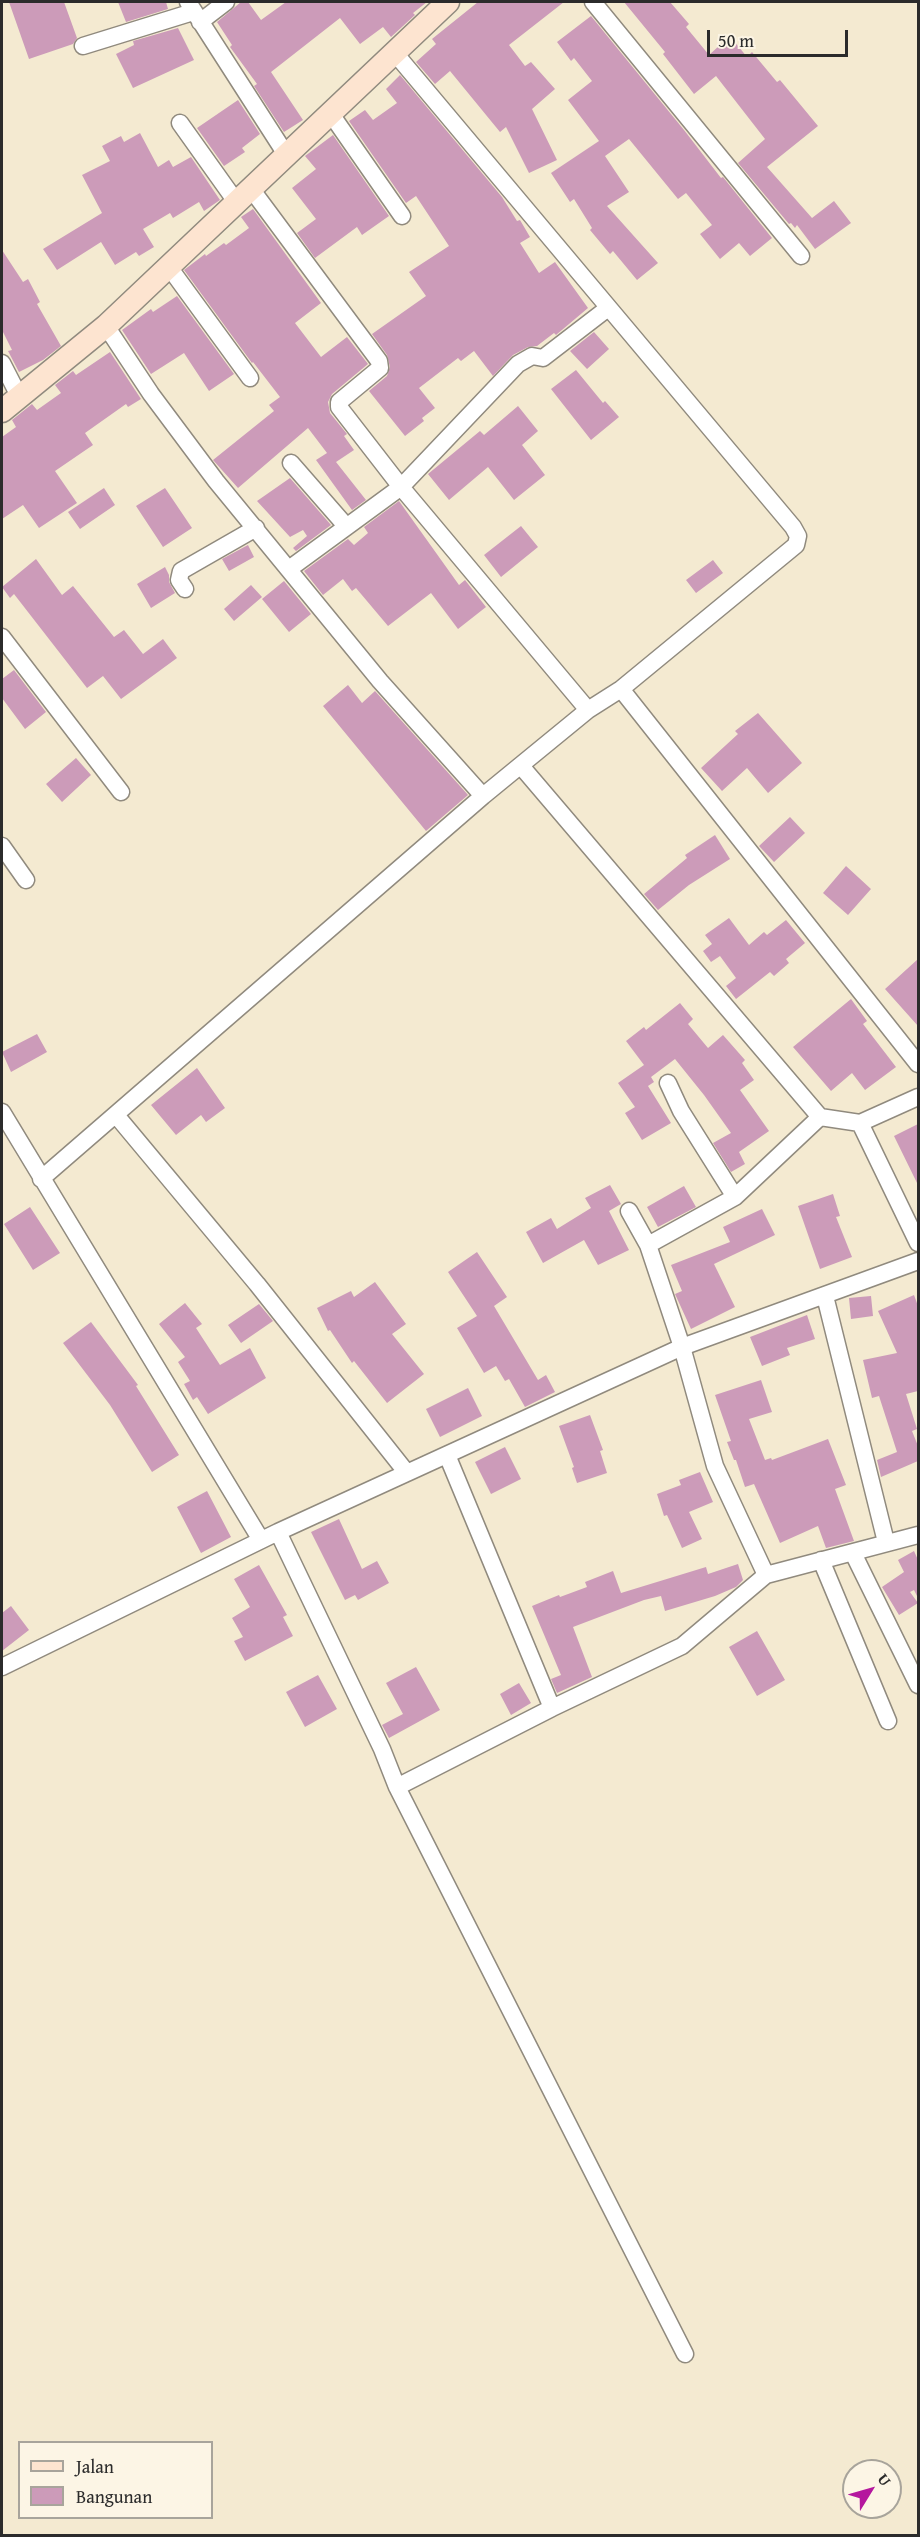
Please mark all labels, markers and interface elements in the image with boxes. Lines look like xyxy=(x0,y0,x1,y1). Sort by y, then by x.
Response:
scale bar xyxy=(710,18,851,56)
text: 50 m xyxy=(718,27,754,54)
legend xyxy=(18,2441,213,2519)
text: Jalan xyxy=(76,2453,114,2480)
north arrow xyxy=(842,2459,902,2519)
text: U xyxy=(872,2468,898,2491)
text: Bangunan xyxy=(76,2483,152,2510)

